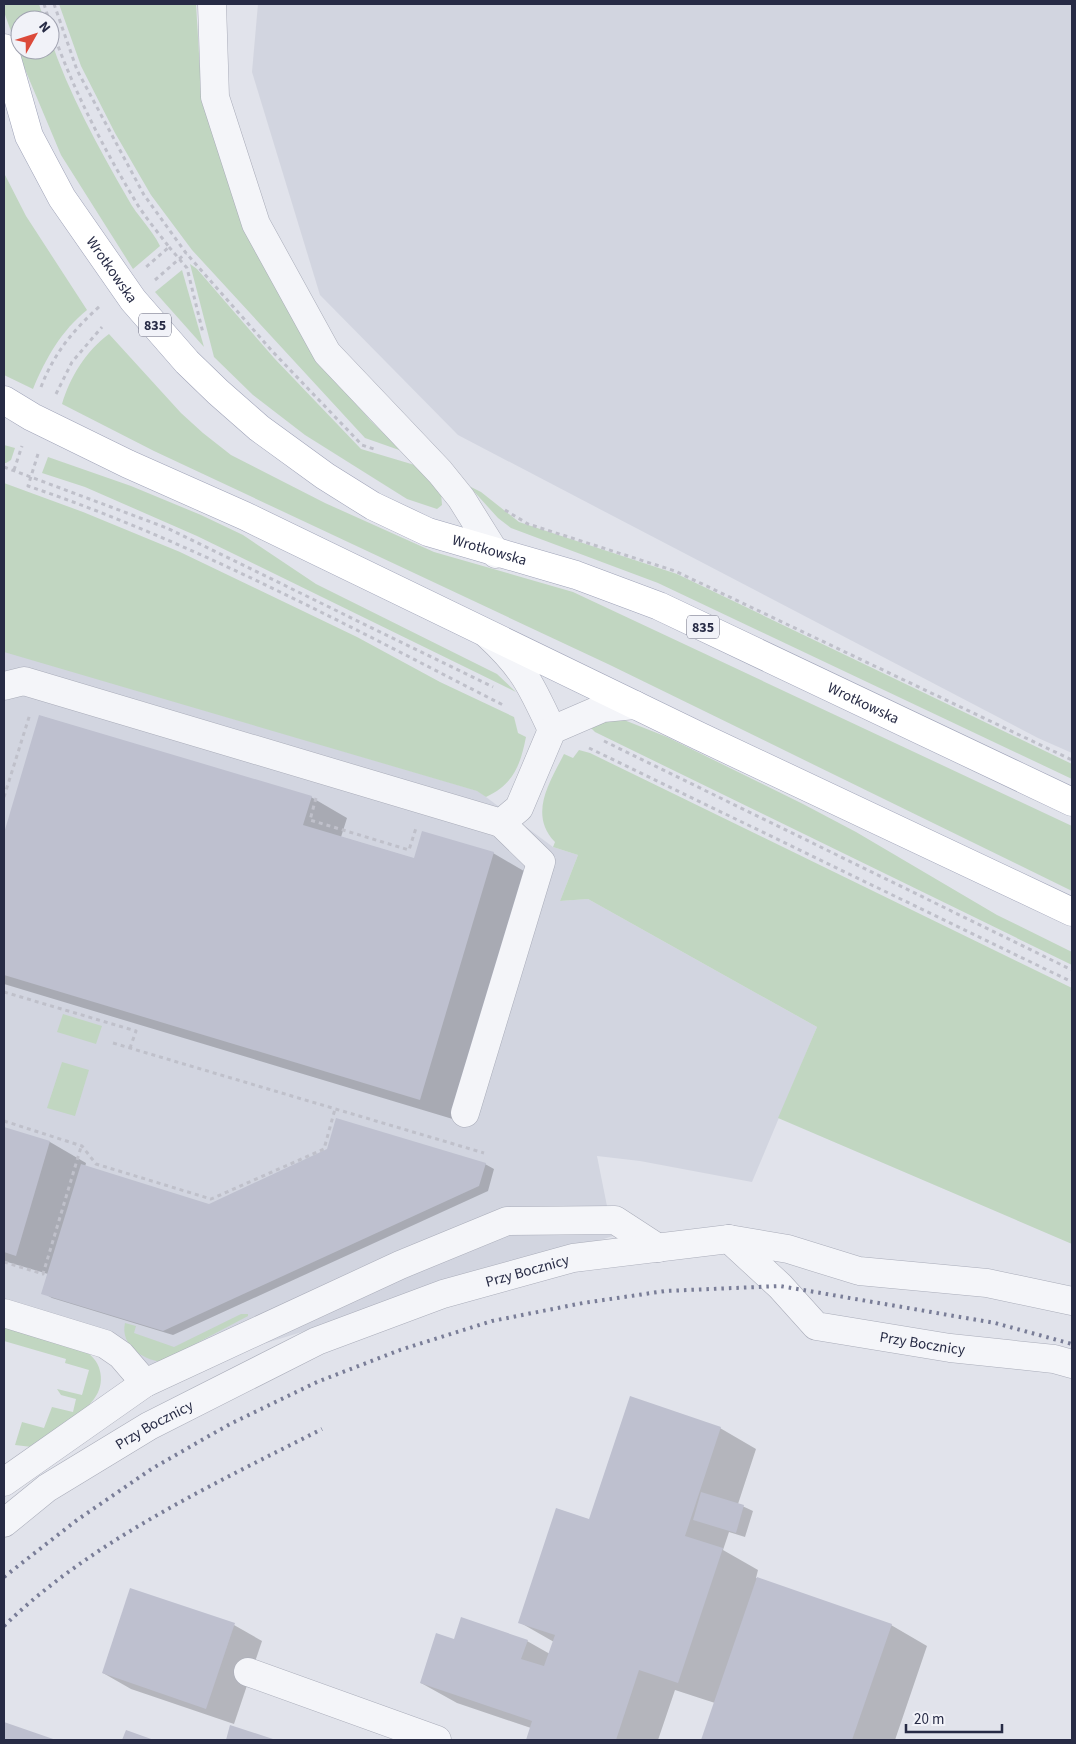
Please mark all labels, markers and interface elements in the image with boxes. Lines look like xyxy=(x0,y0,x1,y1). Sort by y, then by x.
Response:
north arrow xyxy=(10,10,60,60)
text: N xyxy=(34,18,55,37)
street label: Wrotkowska xyxy=(81,232,142,308)
road number: 835 xyxy=(139,314,171,336)
street label: Wrotkowska xyxy=(449,530,529,571)
road number: 835 xyxy=(687,616,719,638)
street label: Wrotkowska xyxy=(824,677,903,729)
street label: Przy Bocznicy xyxy=(483,1250,572,1293)
street label: Przy Bocznicy xyxy=(878,1327,966,1361)
street label: Przy Bocznicy xyxy=(111,1395,197,1455)
scale bar xyxy=(906,1702,1002,1734)
text: 20 m xyxy=(914,1709,944,1730)

